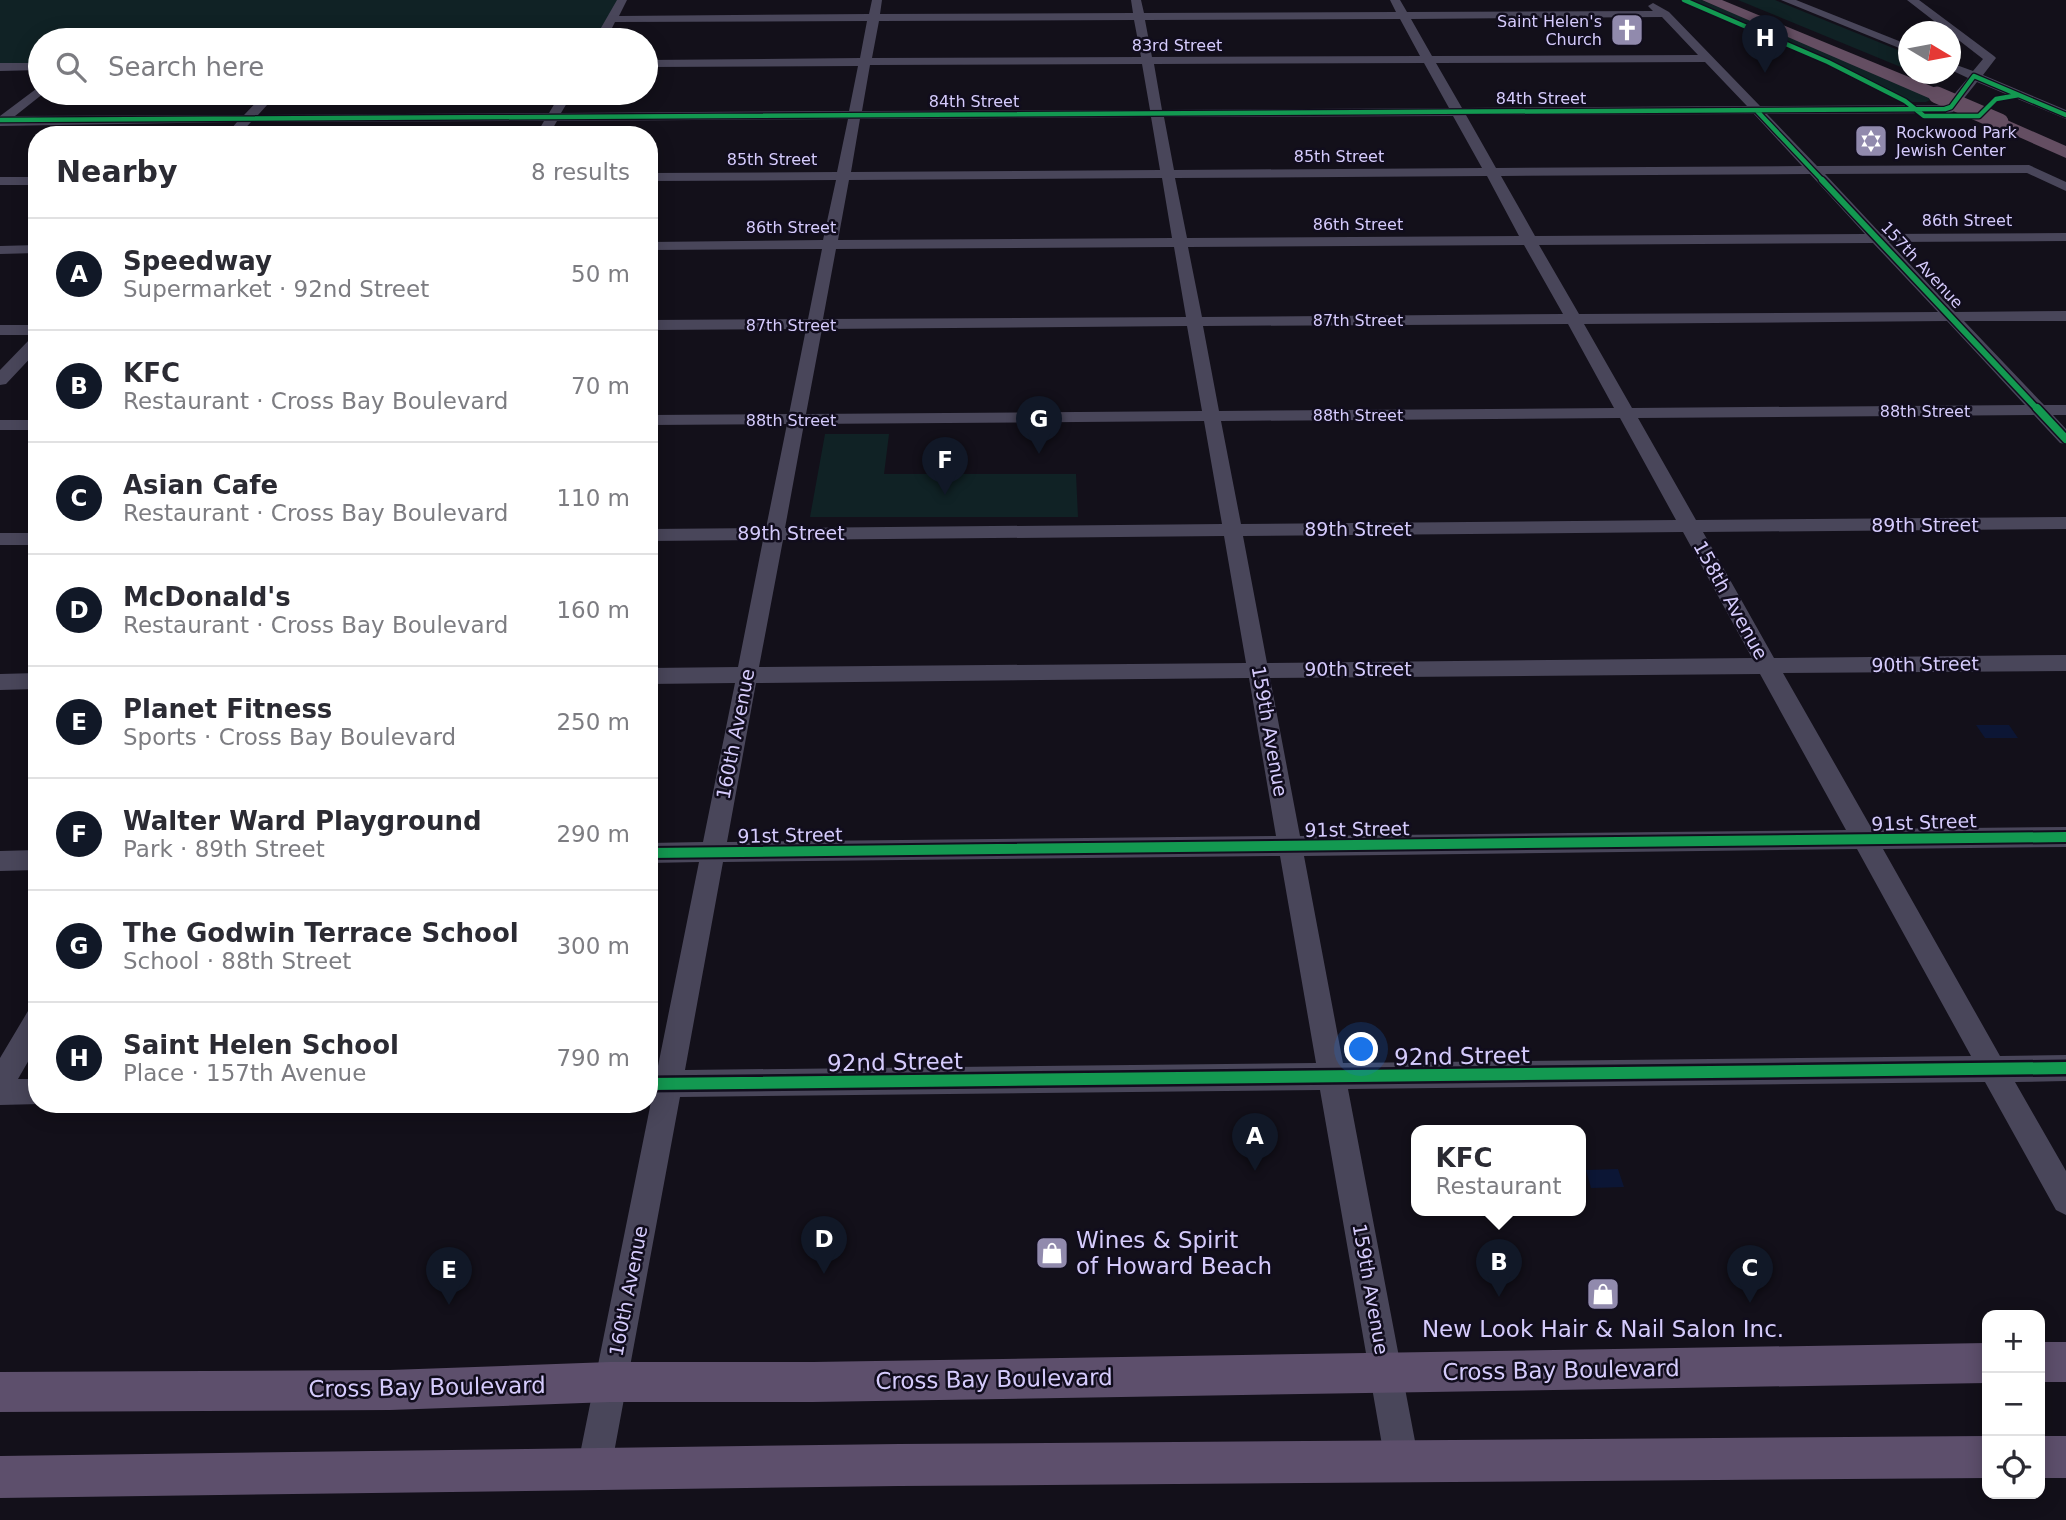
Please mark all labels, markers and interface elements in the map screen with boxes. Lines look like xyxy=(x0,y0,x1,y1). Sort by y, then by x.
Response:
church icon: Saint Helen's Church xyxy=(1608,11,1646,49)
place label: Saint Helen's Church xyxy=(1497,12,1602,49)
pin: H xyxy=(1742,15,1788,73)
north arrow xyxy=(1898,21,1961,84)
search box xyxy=(28,28,658,105)
street label: 83rd Street xyxy=(1132,36,1222,55)
icon: search xyxy=(52,48,90,86)
text: Search here xyxy=(108,52,264,82)
street label: 84th Street xyxy=(1496,89,1586,108)
street label: 84th Street xyxy=(929,92,1019,111)
synagogue icon: Rockwood Park Jewish Center xyxy=(1852,122,1890,160)
place label: Rockwood Park Jewish Center xyxy=(1895,123,2017,160)
street label: 85th Street xyxy=(1294,147,1384,166)
street label: 85th Street xyxy=(727,150,817,169)
text: Nearby xyxy=(56,154,178,189)
text: 8 results xyxy=(531,159,630,185)
street label: 86th Street xyxy=(1922,211,2012,230)
street label: 86th Street xyxy=(1313,215,1403,234)
street label: 86th Street xyxy=(746,218,836,237)
street label: 157th Avenue xyxy=(1877,218,1967,312)
text: Speedway xyxy=(123,246,272,276)
text: A xyxy=(70,261,88,287)
text: 50 m xyxy=(571,261,630,287)
text: Supermarket · 92nd Street xyxy=(123,276,429,302)
street label: 87th Street xyxy=(1313,311,1403,330)
street label: 87th Street xyxy=(746,316,836,335)
text: KFC xyxy=(123,358,180,388)
text: B xyxy=(70,373,88,399)
text: 70 m xyxy=(571,373,630,399)
text: Restaurant · Cross Bay Boulevard xyxy=(123,388,508,414)
pin: G xyxy=(1016,396,1062,454)
street label: 88th Street xyxy=(1880,402,1970,421)
street label: 88th Street xyxy=(1313,406,1403,425)
street label: 88th Street xyxy=(746,411,836,430)
pin: F xyxy=(922,437,968,495)
text: Asian Cafe xyxy=(123,470,278,500)
text: C xyxy=(71,485,87,511)
text: 110 m xyxy=(556,485,630,511)
text: Restaurant · Cross Bay Boulevard xyxy=(123,500,508,526)
street label: 89th Street xyxy=(1871,514,1979,536)
street label: 89th Street xyxy=(1304,518,1412,540)
street label: 89th Street xyxy=(737,522,845,544)
street label: 158th Avenue xyxy=(1689,537,1773,663)
text: McDonald's xyxy=(123,582,291,612)
text: D xyxy=(69,597,89,623)
text: 160 m xyxy=(556,597,630,623)
text: Restaurant · Cross Bay Boulevard xyxy=(123,612,508,638)
street label: 90th Street xyxy=(1871,652,1979,676)
street label: 90th Street xyxy=(1304,658,1412,680)
street label: 159th Avenue xyxy=(1248,664,1292,798)
street label: 160th Avenue xyxy=(712,667,758,801)
text: Planet Fitness xyxy=(123,694,332,724)
text: E xyxy=(71,709,87,735)
text: 250 m xyxy=(556,709,630,735)
text: Sports · Cross Bay Boulevard xyxy=(123,724,456,750)
text: Walter Ward Playground xyxy=(123,806,482,836)
street label: 91st Street xyxy=(1871,809,1977,835)
street label: 91st Street xyxy=(1304,817,1410,841)
text: F xyxy=(71,821,87,847)
text: 290 m xyxy=(556,821,630,847)
street label: 91st Street xyxy=(737,823,843,847)
text: Park · 89th Street xyxy=(123,836,325,862)
text: The Godwin Terrace School xyxy=(123,918,519,948)
text: G xyxy=(70,933,88,959)
text: 300 m xyxy=(556,933,630,959)
text: School · 88th Street xyxy=(123,948,351,974)
text: Saint Helen School xyxy=(123,1030,399,1060)
your location xyxy=(1344,1032,1378,1066)
street label: 92nd Street xyxy=(1394,1042,1530,1070)
text: H xyxy=(69,1045,89,1071)
text: 790 m xyxy=(556,1045,630,1071)
street label: 92nd Street xyxy=(827,1048,963,1076)
text: Place · 157th Avenue xyxy=(123,1060,366,1086)
pin: A xyxy=(1232,1113,1278,1171)
popup xyxy=(1411,1125,1586,1216)
text: KFC xyxy=(1436,1143,1493,1173)
text: Restaurant xyxy=(1436,1173,1561,1199)
pin: D xyxy=(801,1216,847,1274)
street label: 159th Avenue xyxy=(1349,1222,1393,1356)
street label: 160th Avenue xyxy=(605,1224,651,1358)
place label: Wines & Spirit of Howard Beach xyxy=(1076,1227,1272,1279)
shop icon: Wines & Spirit of Howard Beach xyxy=(1033,1234,1071,1272)
pin: B xyxy=(1476,1239,1522,1297)
pin: C xyxy=(1727,1245,1773,1303)
pin: E xyxy=(426,1247,472,1305)
shop icon: New Look Hair & Nail Salon Inc. xyxy=(1584,1275,1622,1313)
map controls xyxy=(1982,1310,2045,1499)
button: + xyxy=(1982,1310,2045,1373)
place label: New Look Hair & Nail Salon Inc. xyxy=(1422,1316,1784,1342)
street label: Cross Bay Boulevard xyxy=(1442,1355,1680,1385)
street label: Cross Bay Boulevard xyxy=(875,1364,1113,1394)
street label: Cross Bay Boulevard xyxy=(308,1372,546,1402)
button: − xyxy=(1982,1373,2045,1436)
button: locate xyxy=(1982,1436,2045,1499)

